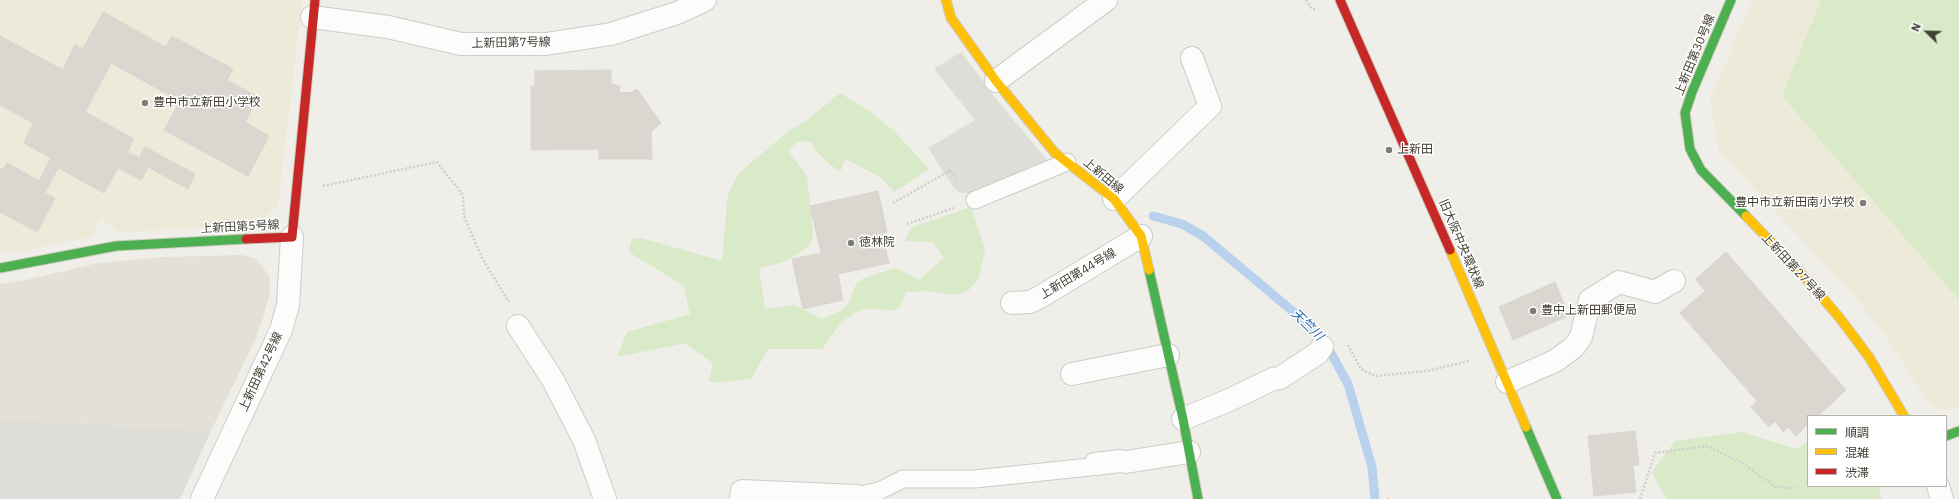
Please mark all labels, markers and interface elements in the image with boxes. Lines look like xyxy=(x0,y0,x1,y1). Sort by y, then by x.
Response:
street label: 上新田第30号線 xyxy=(1672,12,1718,98)
north arrow xyxy=(1907,12,1947,52)
text: N xyxy=(1908,21,1924,34)
street label: 上新田第7号線 xyxy=(471,35,551,51)
place label: 豊中市立新田小学校 xyxy=(153,96,261,110)
marker: 豊中市立新田小学校 xyxy=(140,98,150,108)
place label: 上新田 xyxy=(1397,143,1433,157)
marker: 上新田 xyxy=(1384,145,1394,155)
street label: 上新田線 xyxy=(1080,155,1126,197)
place label: 豊中市立新田南小学校 xyxy=(1735,196,1855,210)
street label: 旧大阪中央環状線 xyxy=(1436,197,1486,291)
marker: 豊中市立新田南小学校 xyxy=(1858,198,1868,208)
street label: 上新田第5号線 xyxy=(200,218,280,236)
street label: 上新田第27号線 xyxy=(1758,230,1828,304)
place label: 徳林院 xyxy=(859,236,895,250)
marker: 徳林院 xyxy=(846,238,856,248)
street label: 上新田第44号線 xyxy=(1037,246,1119,302)
place label: 豊中上新田郵便局 xyxy=(1541,304,1637,318)
water label: 天竺川 xyxy=(1288,306,1326,344)
marker: 豊中上新田郵便局 xyxy=(1528,306,1538,316)
street label: 上新田第42号線 xyxy=(236,330,286,414)
legend xyxy=(1807,415,1947,487)
text: 順調 xyxy=(1845,425,1869,440)
text: 混雑 xyxy=(1845,445,1869,460)
text: 渋滞 xyxy=(1845,465,1869,480)

